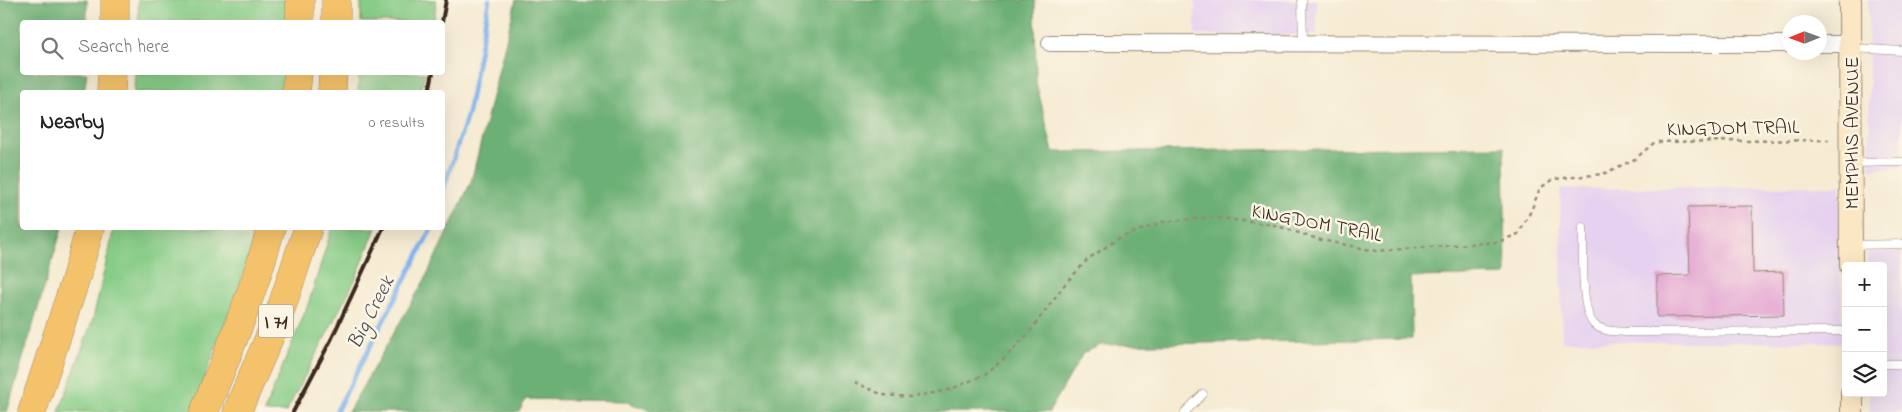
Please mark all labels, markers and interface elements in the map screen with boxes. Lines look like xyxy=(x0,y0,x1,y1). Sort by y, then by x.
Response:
north arrow xyxy=(1782,15,1827,60)
search box xyxy=(20,20,445,75)
icon: search xyxy=(38,34,66,62)
text: Search here xyxy=(78,34,169,61)
street label: MEMPHIS AVENUE xyxy=(1839,56,1868,210)
text: Nearby xyxy=(40,108,104,138)
text: 0 results xyxy=(369,111,425,135)
street label: KINGDOM TRAIL xyxy=(1667,114,1800,145)
street label: KINGDOM TRAIL xyxy=(1249,198,1385,251)
map controls xyxy=(1842,262,1887,397)
button: + xyxy=(1842,262,1887,307)
water label: Big Creek xyxy=(341,270,404,355)
road number: I 71 xyxy=(258,304,294,338)
button: − xyxy=(1842,307,1887,352)
button: layers xyxy=(1842,352,1887,397)

